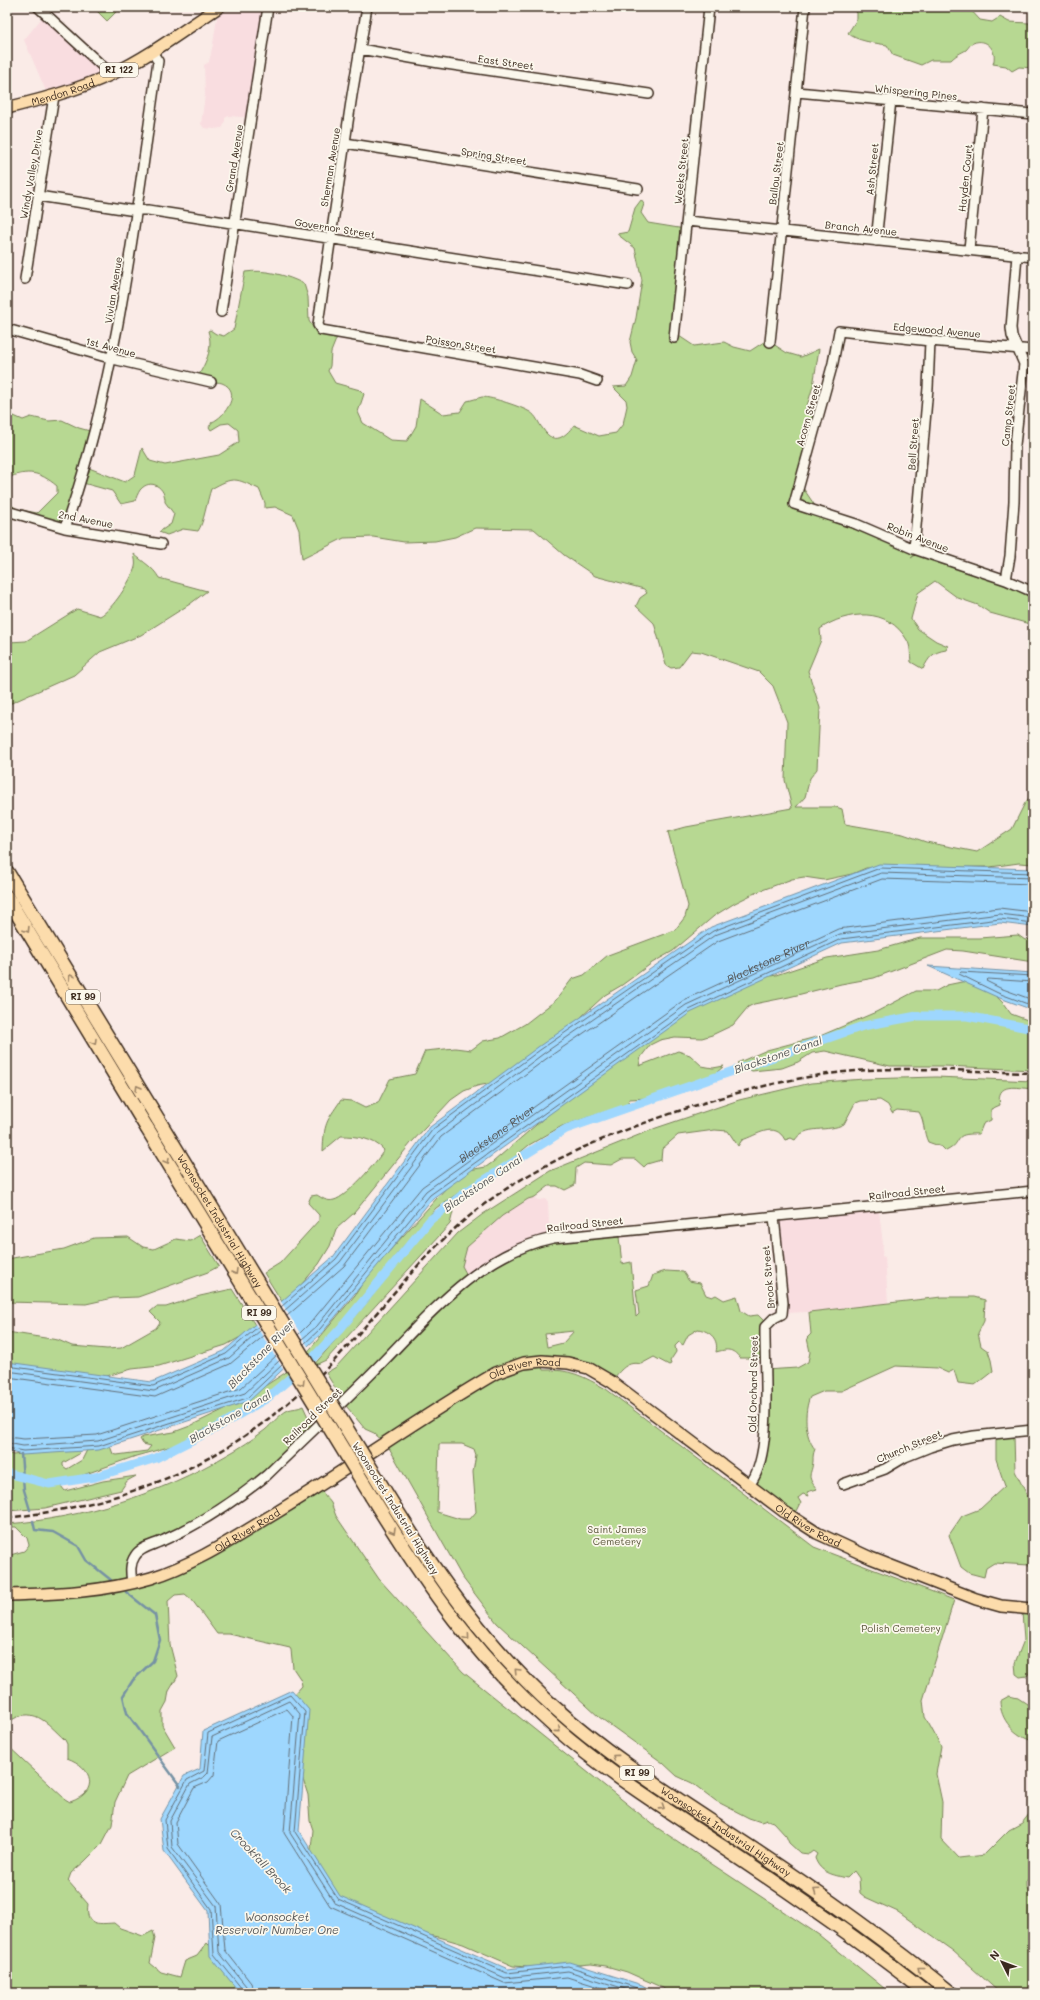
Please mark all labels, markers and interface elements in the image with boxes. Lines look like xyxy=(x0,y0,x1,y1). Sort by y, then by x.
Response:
street label: East Street xyxy=(477,51,535,73)
road number: RI 122 xyxy=(100,63,138,77)
street label: Mendon Road xyxy=(30,75,96,109)
street label: Whispering Pines xyxy=(874,81,958,103)
street label: Grand Avenue xyxy=(222,123,246,193)
street label: Sherman Avenue xyxy=(317,126,343,208)
street label: Windy Valley Drive xyxy=(16,128,46,220)
street label: Weeks Street xyxy=(671,137,691,205)
street label: Ballou Street xyxy=(765,140,787,206)
street label: Ash Street xyxy=(862,142,882,196)
street label: Spring Street xyxy=(460,144,528,168)
street label: Hayden Court xyxy=(954,144,976,212)
street label: Governor Street xyxy=(294,215,376,241)
street label: Branch Avenue xyxy=(824,217,898,239)
street label: Vivian Avenue xyxy=(101,256,125,324)
street label: Edgewood Avenue xyxy=(893,319,981,341)
street label: Poisson Street xyxy=(425,332,497,356)
street label: 1st Avenue xyxy=(84,334,138,360)
street label: Acorn Street xyxy=(792,382,824,448)
street label: Camp Street xyxy=(998,383,1018,447)
street label: Bell Street xyxy=(904,417,922,471)
street label: 2nd Avenue xyxy=(58,507,114,531)
street label: Robin Avenue xyxy=(885,519,951,555)
one-way arrow xyxy=(23,926,30,933)
water label: Blackstone River xyxy=(724,935,813,986)
one-way arrow xyxy=(68,974,75,981)
road number: RI 99 xyxy=(66,990,100,1004)
water label: Blackstone Canal xyxy=(732,1032,824,1077)
one-way arrow xyxy=(90,1038,97,1045)
one-way arrow xyxy=(136,1085,143,1092)
water label: Blackstone River xyxy=(455,1101,538,1166)
water label: Blackstone Canal xyxy=(440,1150,525,1215)
street label: Woonsocket Industrial Highway xyxy=(174,1152,266,1290)
one-way arrow xyxy=(163,1157,170,1164)
street label: Railroad Street xyxy=(868,1181,946,1203)
street label: Railroad Street xyxy=(546,1213,624,1235)
street label: Brook Street xyxy=(758,1245,778,1309)
one-way arrow xyxy=(230,1268,237,1275)
road number: RI 99 xyxy=(242,1306,276,1320)
water label: Blackstone River xyxy=(224,1316,298,1391)
street label: Old Orchard Street xyxy=(745,1335,761,1433)
street label: Old River Road xyxy=(486,1354,561,1383)
one-way arrow xyxy=(298,1379,305,1386)
street label: Railroad Street xyxy=(280,1384,344,1448)
water label: Blackstone Canal xyxy=(186,1387,274,1446)
street label: Church Street xyxy=(874,1426,944,1466)
street label: Woonsocket Industrial Highway xyxy=(349,1439,443,1577)
street label: Old River Road xyxy=(772,1500,843,1550)
street label: Old River Road xyxy=(212,1505,282,1555)
park label: Saint James Cemetery xyxy=(588,1522,647,1548)
one-way arrow xyxy=(388,1526,395,1533)
park label: Polish Cemetery xyxy=(861,1621,941,1635)
one-way arrow xyxy=(462,1632,469,1640)
one-way arrow xyxy=(514,1668,522,1676)
one-way arrow xyxy=(553,1725,560,1732)
one-way arrow xyxy=(612,1754,619,1761)
road number: RI 99 xyxy=(620,1766,654,1780)
street label: Woonsocket Industrial Highway xyxy=(658,1783,794,1880)
one-way arrow xyxy=(658,1802,665,1810)
water label: Crookfall Brook xyxy=(227,1825,295,1896)
one-way arrow xyxy=(813,1889,820,1896)
water label: Woonsocket Reservoir Number One xyxy=(215,1909,339,1937)
north arrow xyxy=(982,1942,1022,1982)
text: N xyxy=(986,1947,1003,1963)
one-way arrow xyxy=(918,1966,925,1973)

